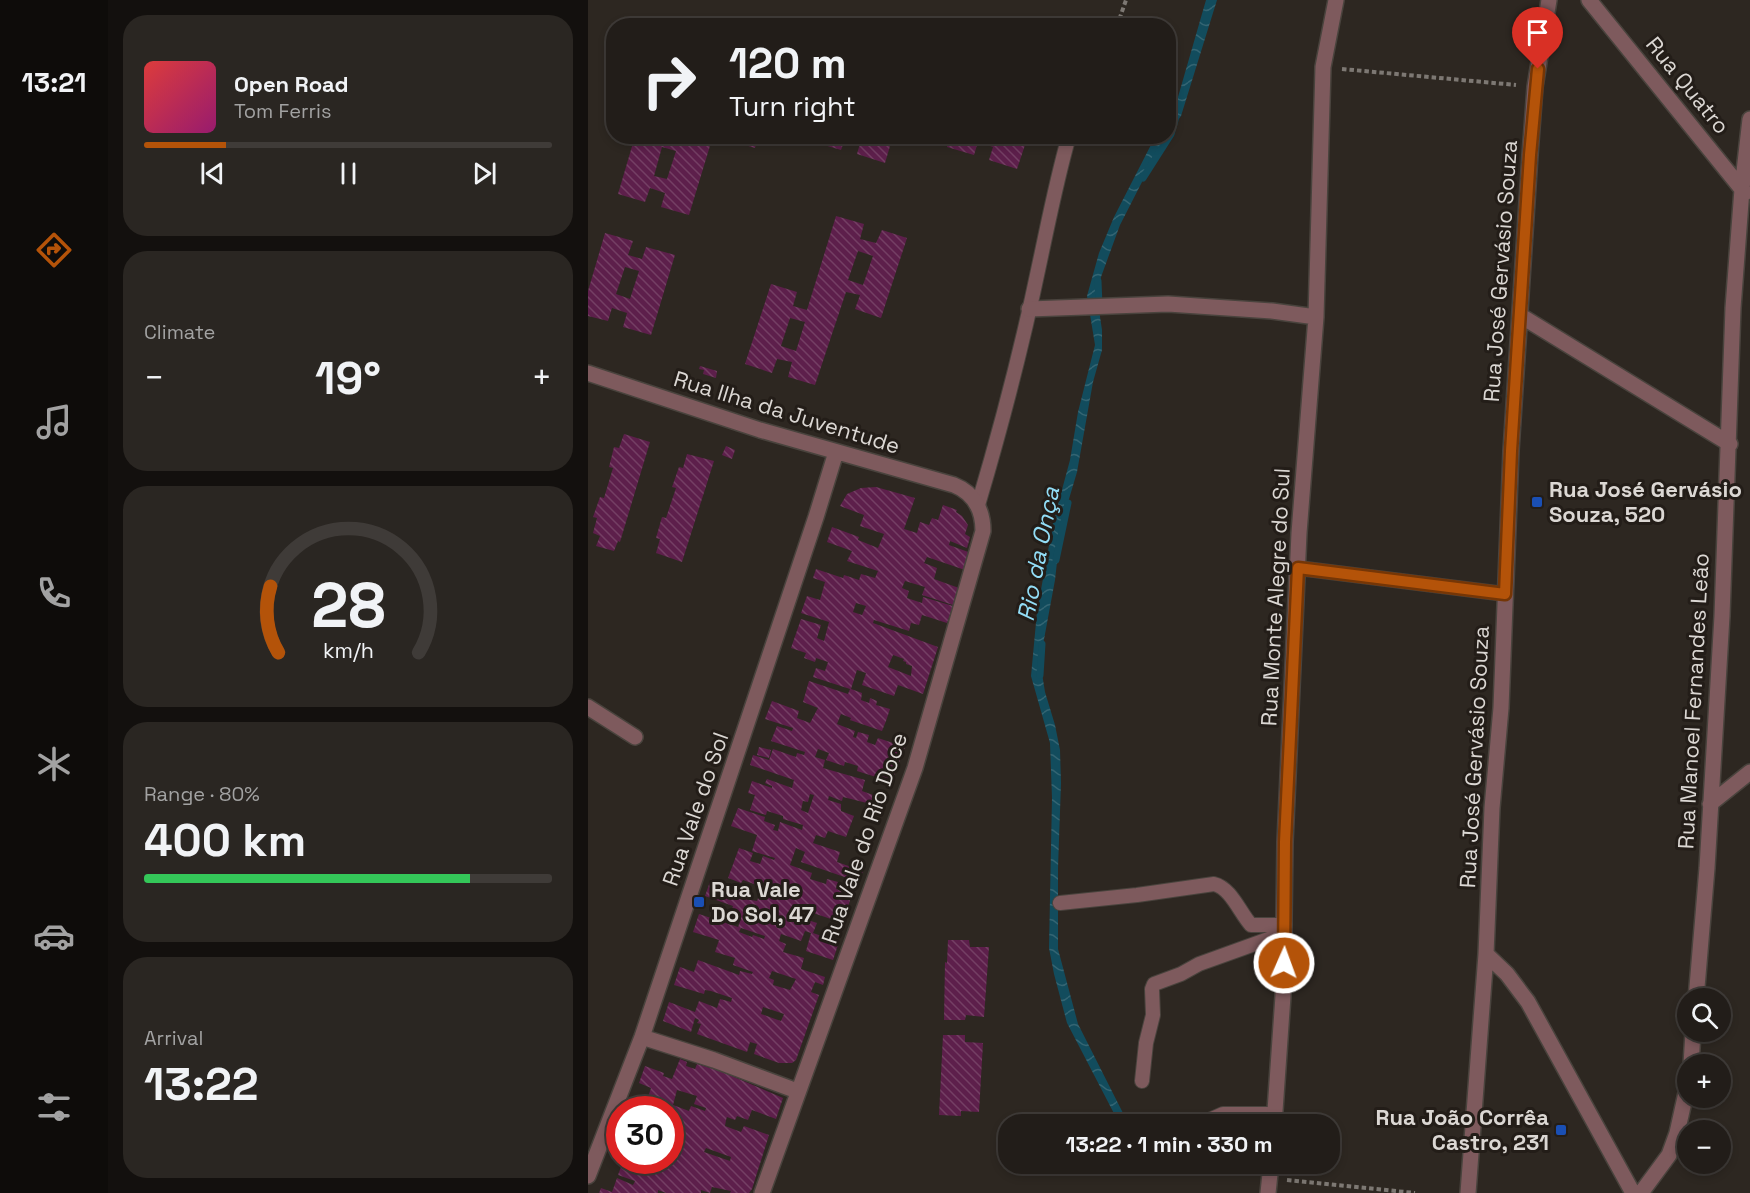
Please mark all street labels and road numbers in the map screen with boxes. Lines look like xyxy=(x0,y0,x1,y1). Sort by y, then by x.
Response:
street label: Rua Quatro xyxy=(1640,31,1736,139)
street label: Rua José Gervásio Souza xyxy=(1477,139,1523,403)
street label: Rua Ilha da Juventude xyxy=(671,364,903,460)
street label: Rua Monte Alegre do Sul xyxy=(1254,467,1296,727)
street label: Rua Manoel Fernandes Leão xyxy=(1671,552,1715,850)
street label: Rua José Gervásio Souza xyxy=(1453,625,1495,889)
street label: Rua Vale do Sol xyxy=(656,728,734,890)
street label: Rua Vale do Rio Doce xyxy=(815,729,913,947)

